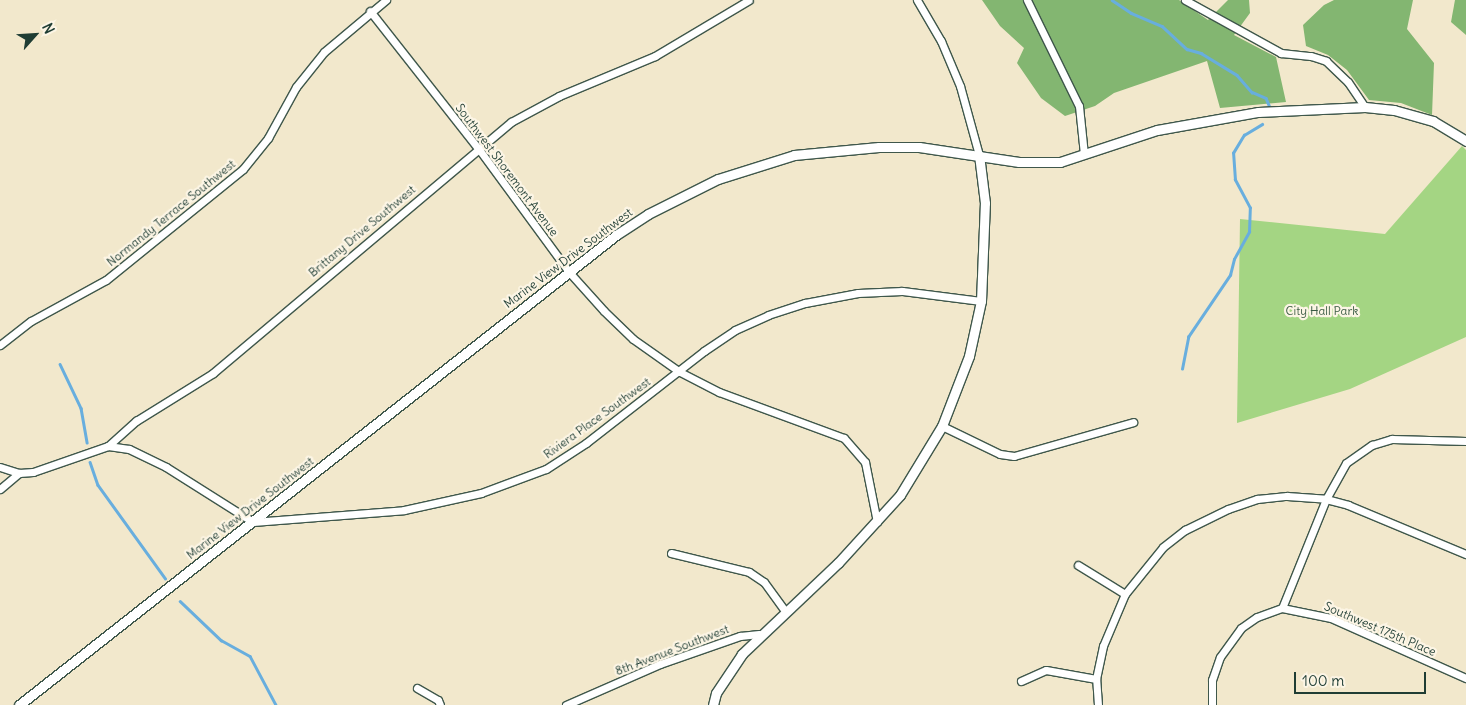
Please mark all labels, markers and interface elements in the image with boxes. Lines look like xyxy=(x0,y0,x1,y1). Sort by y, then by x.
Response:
north arrow xyxy=(10,10,60,60)
text: N xyxy=(38,20,59,37)
street label: Southwest Shoremont Avenue xyxy=(452,101,562,239)
street label: Normandy Terrace Southwest xyxy=(104,157,238,269)
street label: Brittany Drive Southwest xyxy=(306,182,418,280)
street label: Marine View Drive Southwest xyxy=(501,205,635,311)
park label: City Hall Park xyxy=(1286,304,1358,318)
street label: Riviera Place Southwest xyxy=(541,374,653,462)
street label: Marine View Drive Southwest xyxy=(184,454,316,562)
street label: Southwest 175th Place xyxy=(1322,599,1438,659)
street label: 8th Avenue Southwest xyxy=(613,622,731,678)
scale bar xyxy=(1296,662,1428,694)
text: 100 m xyxy=(1302,671,1344,690)

